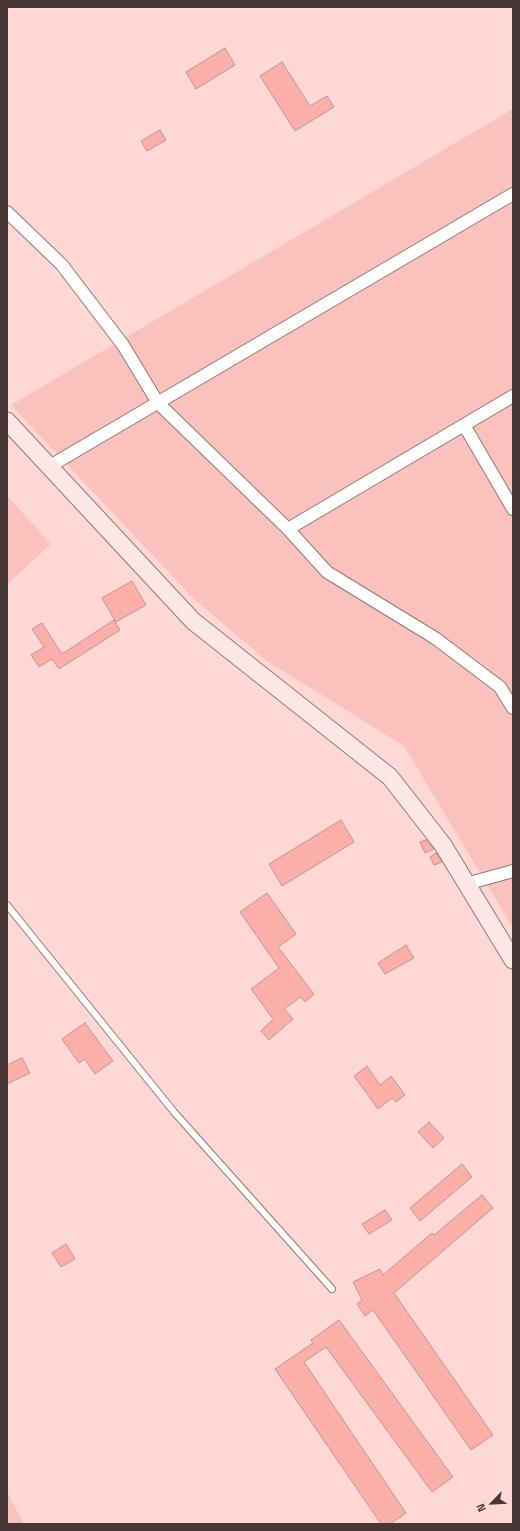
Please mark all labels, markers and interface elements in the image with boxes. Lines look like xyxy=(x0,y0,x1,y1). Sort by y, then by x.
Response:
north arrow xyxy=(472,1483,512,1523)
text: N xyxy=(473,1502,489,1514)

